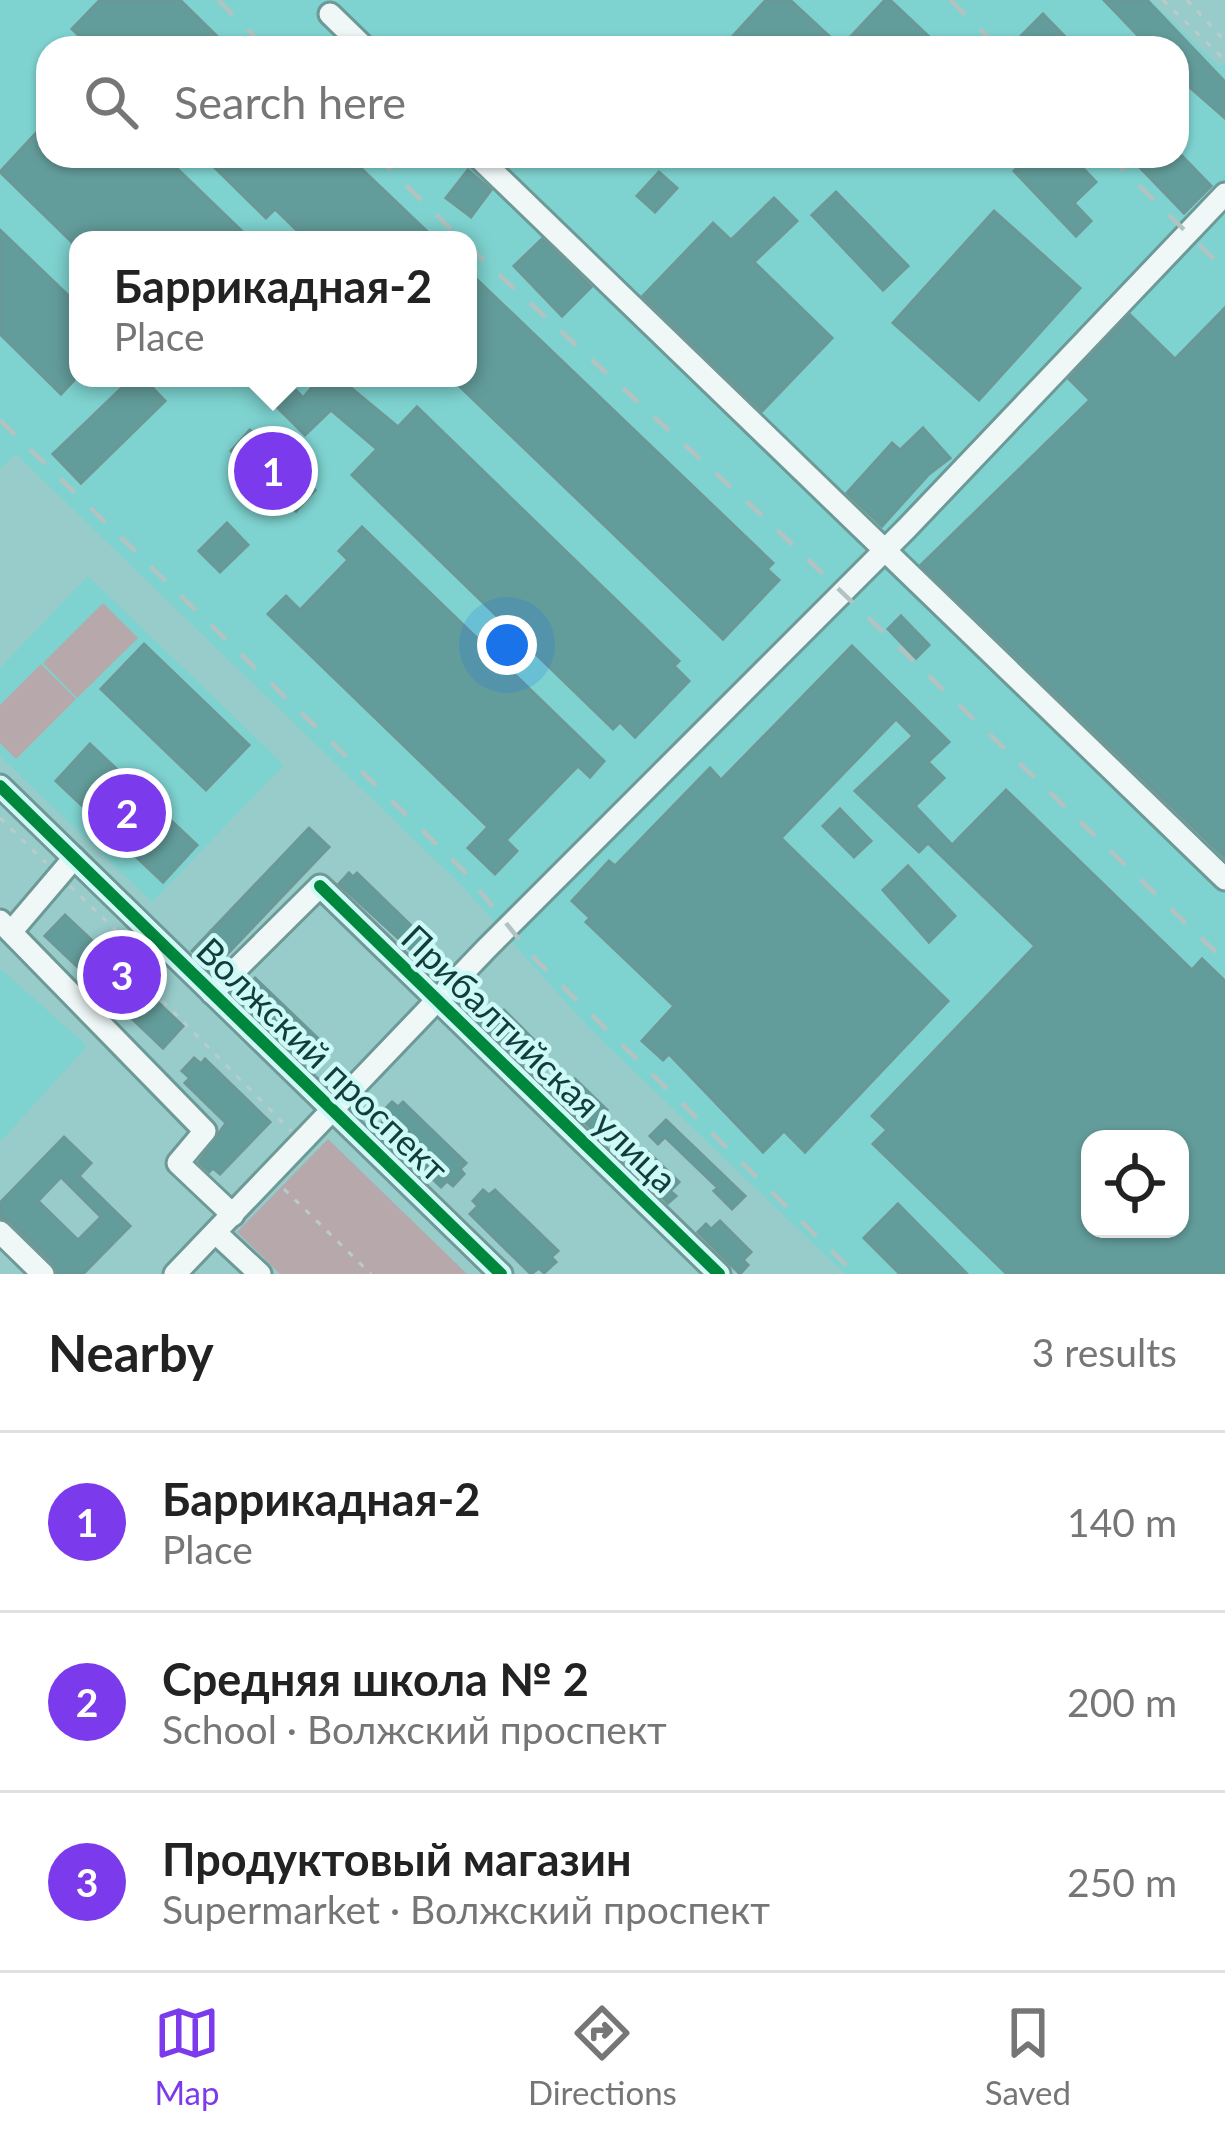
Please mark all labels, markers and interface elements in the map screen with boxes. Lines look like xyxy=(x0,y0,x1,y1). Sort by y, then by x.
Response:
search box xyxy=(36,36,1189,168)
icon: search xyxy=(78,69,144,135)
text: Search here xyxy=(174,75,406,129)
popup xyxy=(69,231,477,387)
text: Баррикадная-2 xyxy=(114,259,432,313)
text: Place xyxy=(114,313,205,359)
pin: 1 xyxy=(234,426,312,516)
your location xyxy=(477,615,537,675)
pin: 2 xyxy=(88,768,166,858)
street label: Прибалтийская улица xyxy=(393,915,687,1201)
street label: Волжский проспект xyxy=(188,928,458,1190)
pin: 3 xyxy=(83,930,161,1020)
map controls xyxy=(1081,1130,1189,1238)
button: locate xyxy=(1081,1130,1189,1238)
text: Nearby xyxy=(48,1322,214,1383)
text: 3 results xyxy=(1032,1329,1177,1375)
text: Баррикадная-2 xyxy=(162,1472,480,1526)
text: 1 xyxy=(76,1499,98,1545)
text: 140 m xyxy=(1067,1499,1177,1545)
text: Place xyxy=(162,1526,253,1572)
text: Средняя школа № 2 xyxy=(162,1652,589,1706)
text: 2 xyxy=(76,1679,98,1725)
text: 200 m xyxy=(1067,1679,1177,1725)
text: School · Волжский проспект xyxy=(162,1706,667,1752)
text: Продуктовый магазин xyxy=(162,1832,632,1886)
text: 3 xyxy=(76,1859,98,1905)
text: 250 m xyxy=(1067,1859,1177,1905)
text: Supermarket · Волжский проспект xyxy=(162,1886,770,1932)
tab: Map xyxy=(154,2000,220,2112)
tab: Directions xyxy=(528,2000,677,2112)
tab: Saved xyxy=(985,2000,1071,2112)

